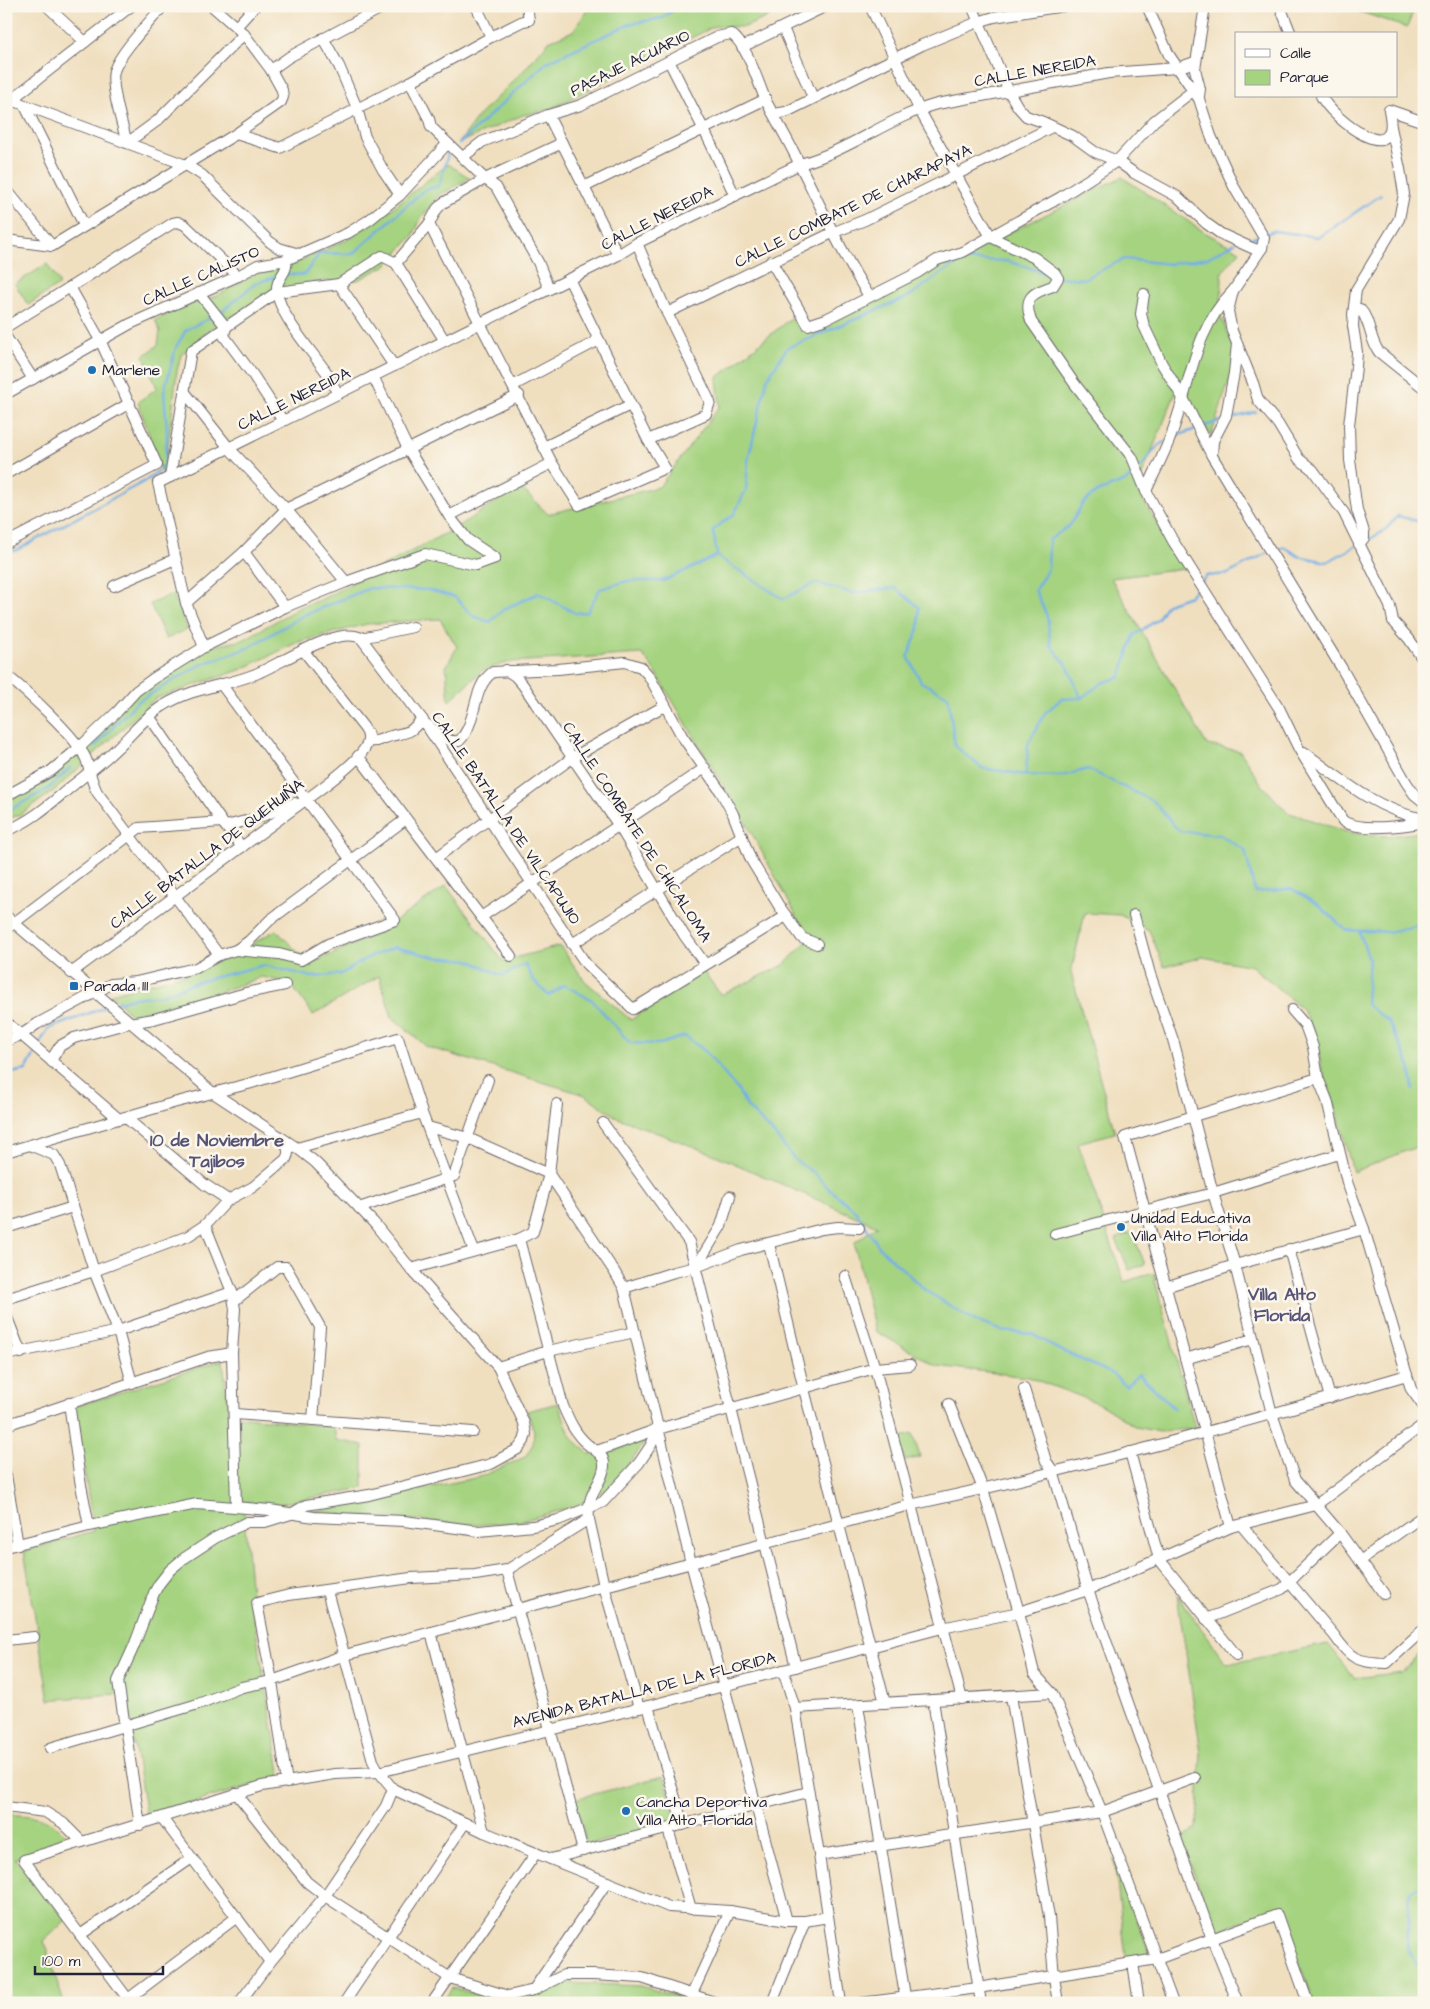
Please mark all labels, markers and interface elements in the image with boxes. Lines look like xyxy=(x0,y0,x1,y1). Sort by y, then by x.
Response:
street label: PASAJE ACUARIO xyxy=(566,24,694,102)
legend xyxy=(1235,32,1398,98)
text: Calle xyxy=(1280,43,1311,64)
street label: CALLE NEREIDA xyxy=(973,49,1097,93)
text: Parque xyxy=(1280,67,1329,88)
street label: CALLE COMBATE DE CHARAPAYA xyxy=(731,139,975,273)
street label: CALLE NEREIDA xyxy=(597,180,717,256)
street label: CALLE CALISTO xyxy=(139,240,263,312)
place label: Marlene xyxy=(102,359,160,381)
street label: CALLE NEREIDA xyxy=(234,362,354,436)
marker: Marlene xyxy=(86,364,98,376)
street label: CALLE BATALLA DE VILCAPUJIO xyxy=(426,707,586,929)
street label: CALLE COMBATE DE CHICALOMA xyxy=(557,717,717,947)
street label: CALLE BATALLA DE QUEHUIÑA xyxy=(105,774,309,934)
place label: Parada 111 xyxy=(84,975,148,997)
marker: Parada 111 xyxy=(68,980,80,992)
district label: 10 de Noviembre Tajibos xyxy=(150,1128,284,1174)
place label: Unidad Educativa Villa Alto Florida xyxy=(1131,1207,1251,1247)
marker: Unidad Educativa Villa Alto Florida xyxy=(1115,1221,1127,1233)
district label: Villa Alto Florida xyxy=(1247,1282,1317,1328)
street label: AVENIDA BATALLA DE LA FLORIDA xyxy=(510,1647,778,1733)
place label: Cancha Deportiva Villa Alto Florida xyxy=(636,1791,767,1831)
marker: Cancha Deportiva Villa Alto Florida xyxy=(620,1805,632,1817)
scale bar xyxy=(35,1944,162,1976)
text: 100 m xyxy=(42,1951,81,1972)

